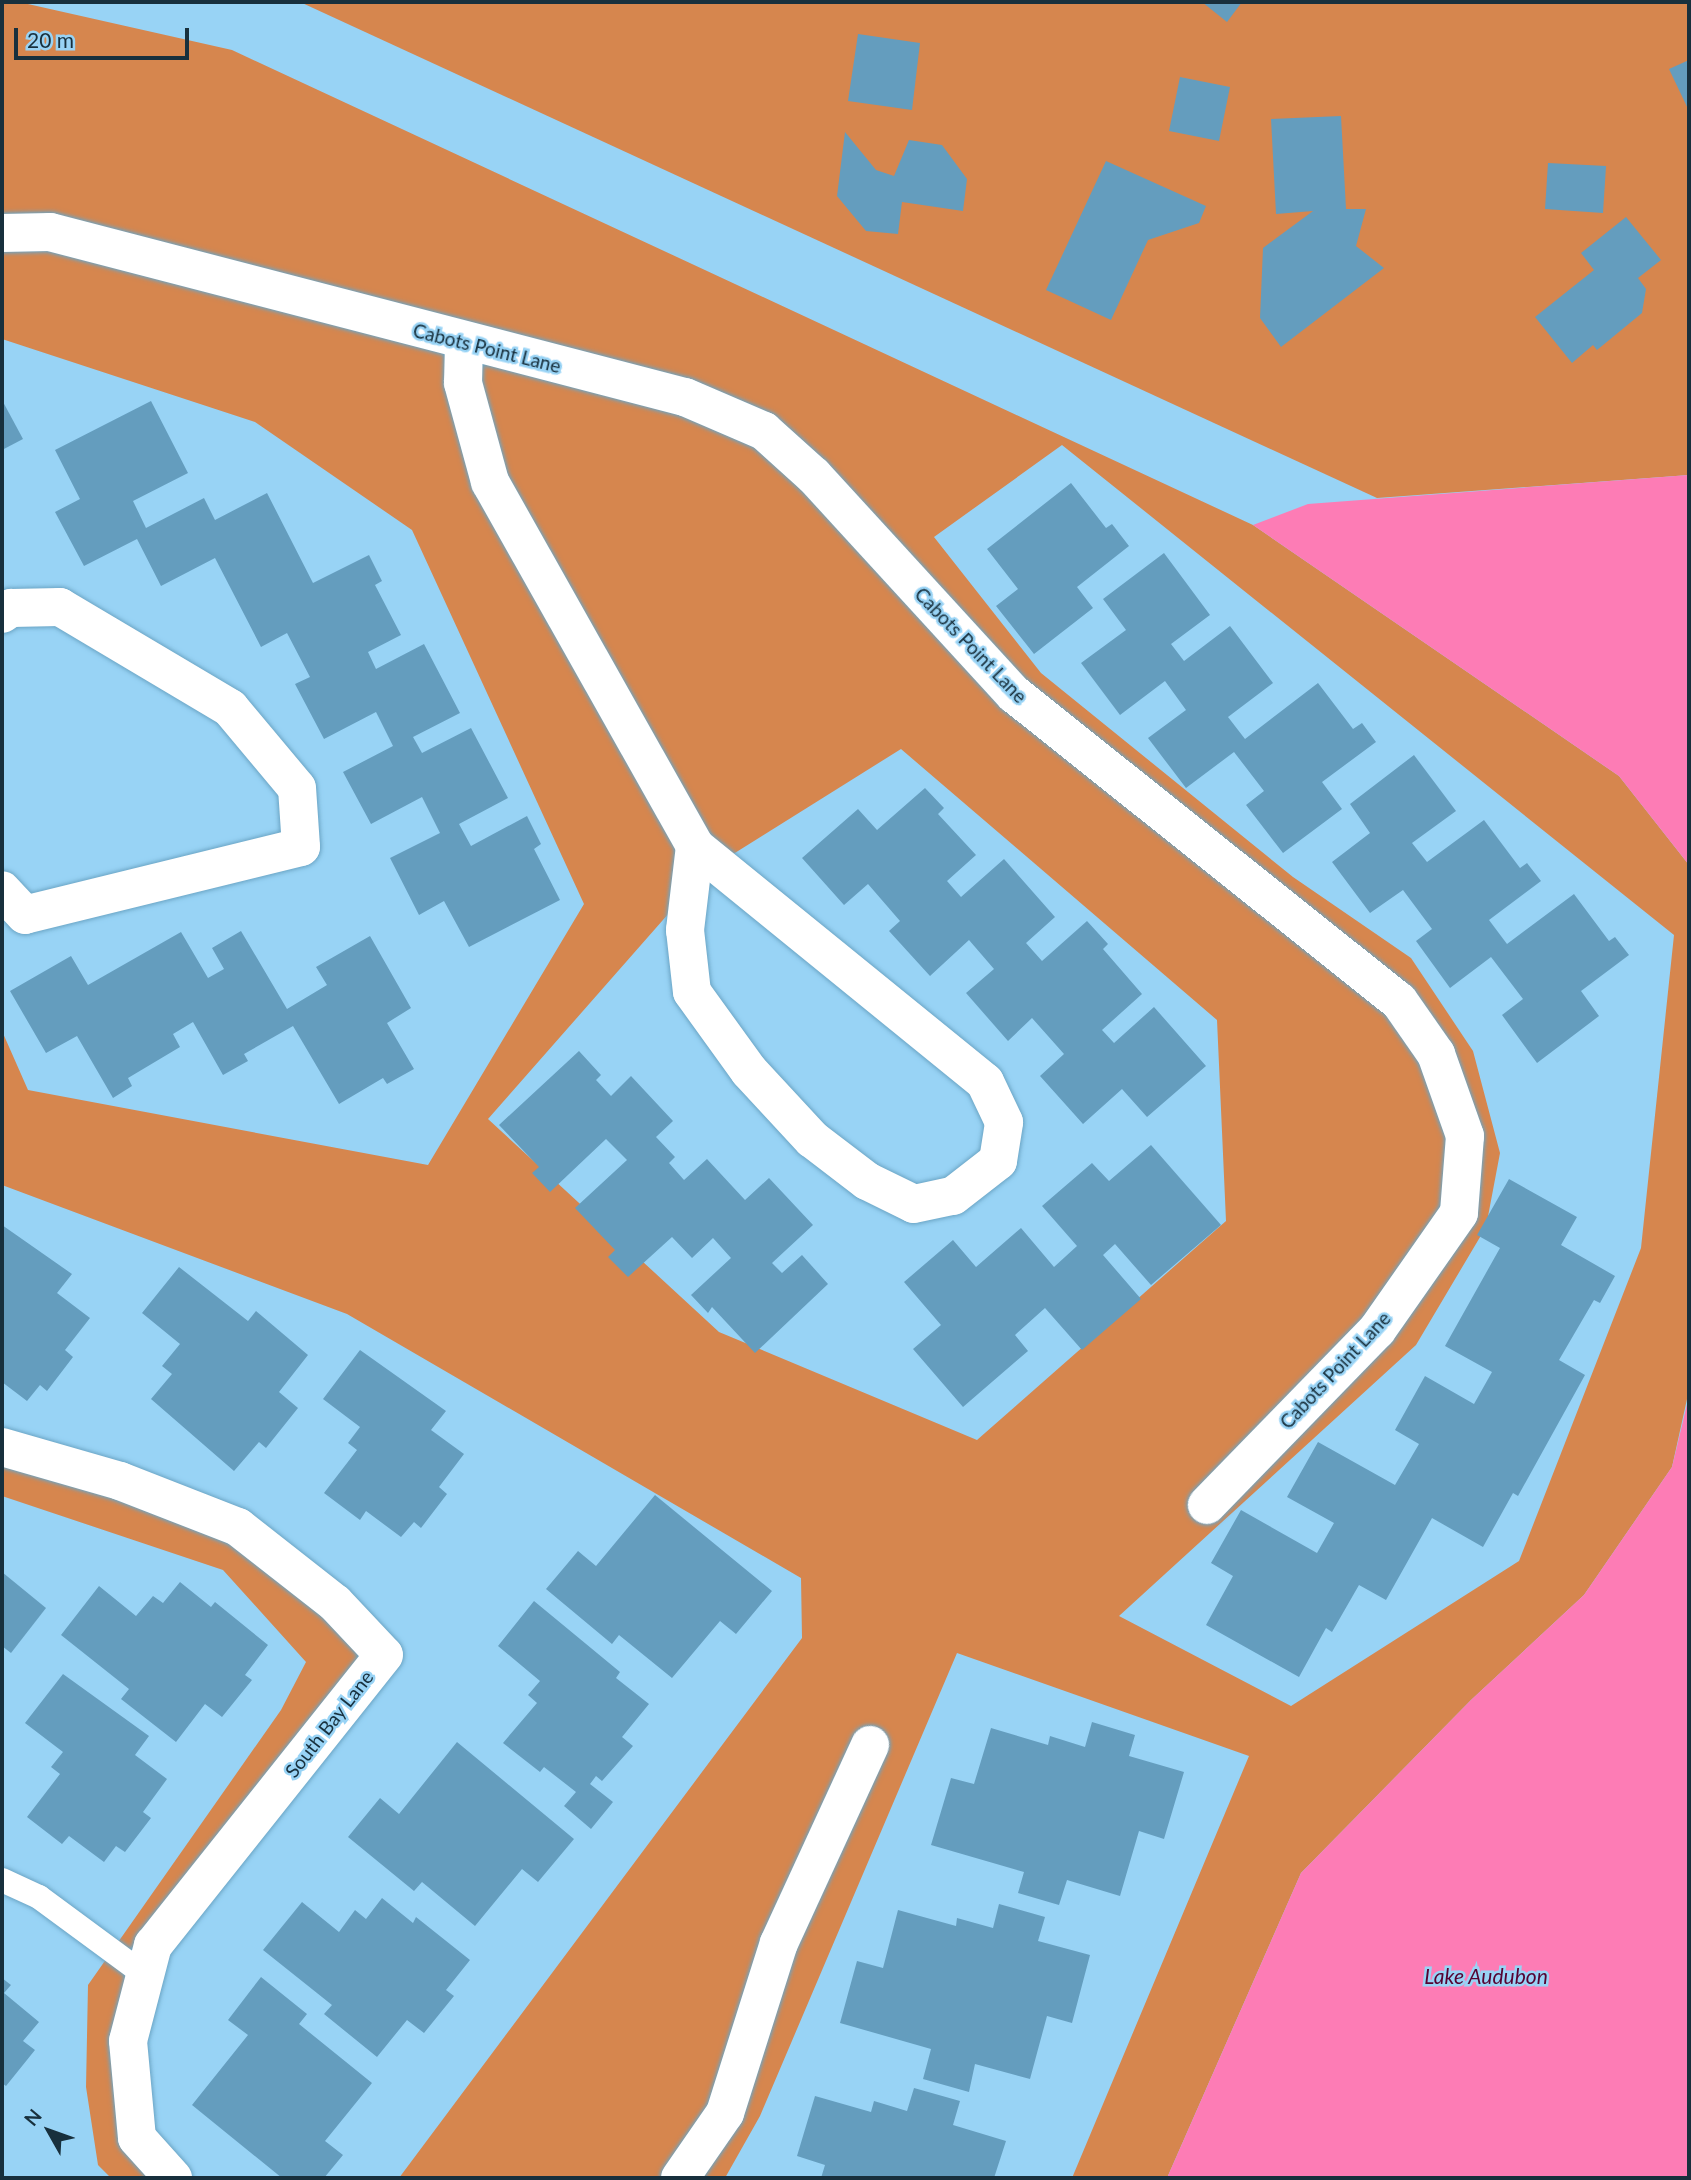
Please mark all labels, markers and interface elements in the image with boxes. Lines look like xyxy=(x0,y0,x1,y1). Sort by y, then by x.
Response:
scale bar xyxy=(18,14,192,58)
text: 20 m xyxy=(27,27,74,52)
street label: Cabots Point Lane xyxy=(411,319,563,377)
street label: Cabots Point Lane xyxy=(910,583,1032,707)
street label: Cabots Point Lane xyxy=(1275,1307,1395,1433)
street label: South Bay Lane xyxy=(280,1666,378,1782)
water label: Lake Audubon xyxy=(1424,1963,1548,1989)
north arrow xyxy=(14,2096,84,2166)
text: N xyxy=(19,2104,46,2130)

